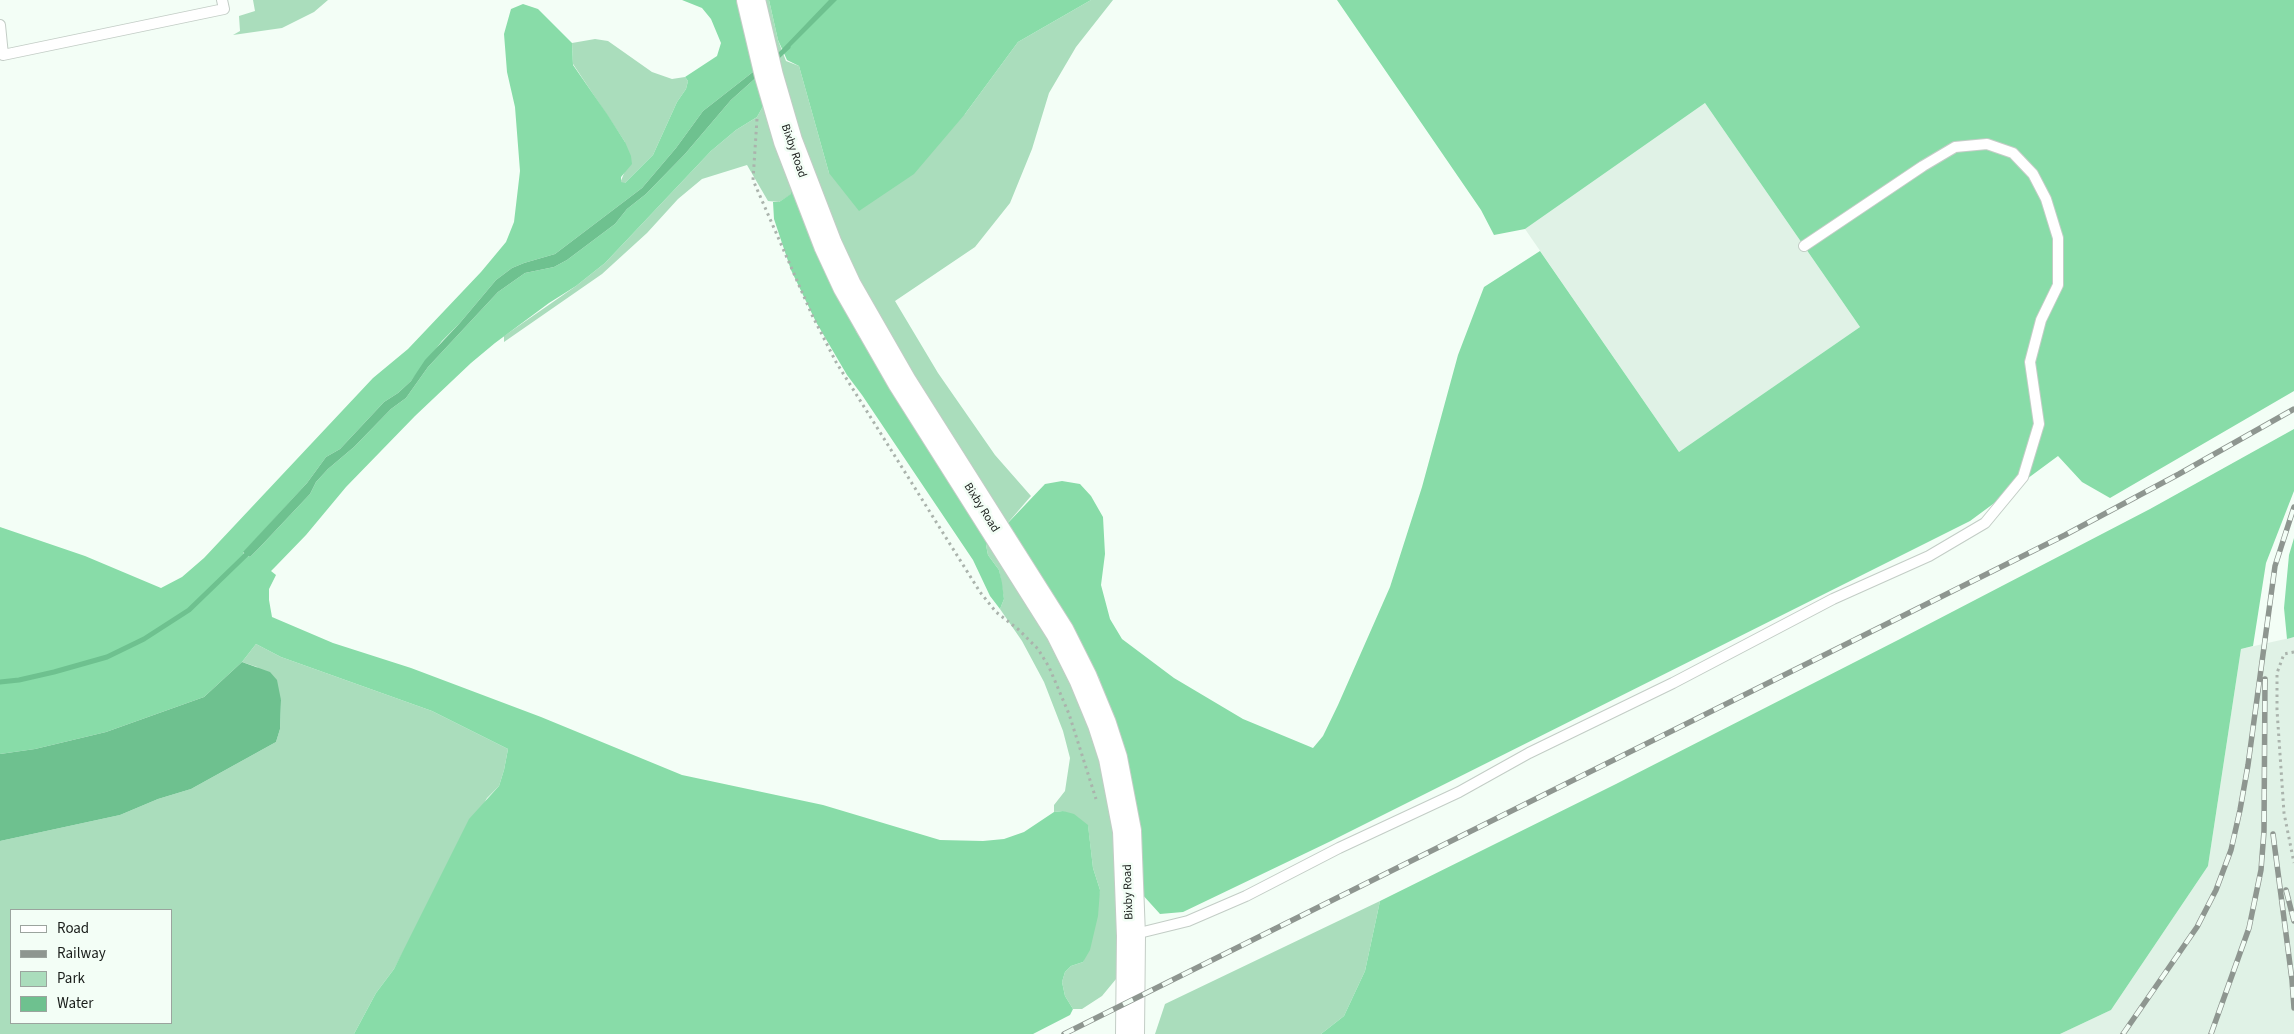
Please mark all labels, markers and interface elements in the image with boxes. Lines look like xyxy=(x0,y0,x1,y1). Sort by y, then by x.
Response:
street label: Bixby Road xyxy=(777,122,809,180)
street label: Bixby Road xyxy=(960,481,1002,535)
street label: Bixby Road xyxy=(1121,864,1137,920)
legend xyxy=(10,909,172,1024)
text: Road xyxy=(57,918,89,939)
text: Railway xyxy=(57,943,106,964)
text: Park xyxy=(57,968,85,989)
text: Water xyxy=(57,993,93,1014)

